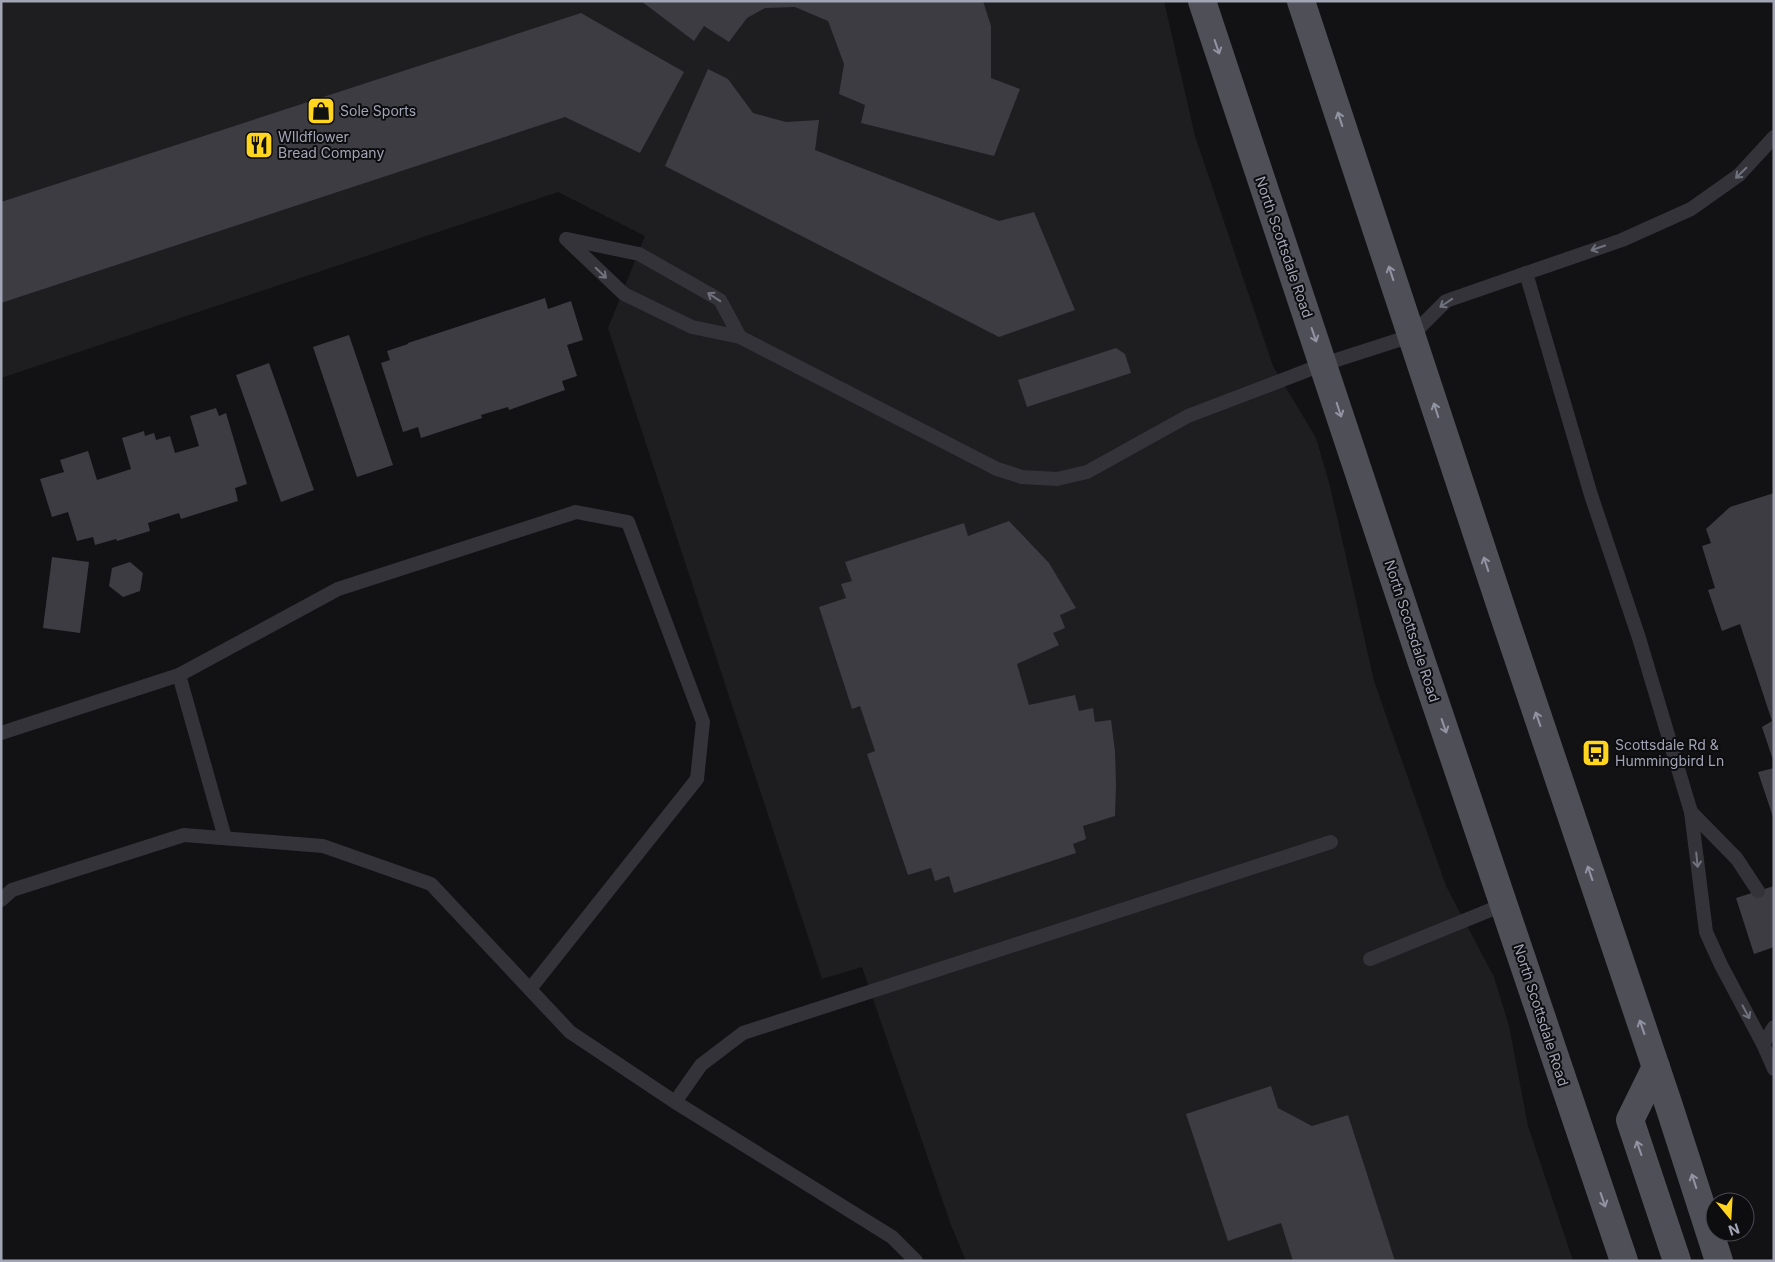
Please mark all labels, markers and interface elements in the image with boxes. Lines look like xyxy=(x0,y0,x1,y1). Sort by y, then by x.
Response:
one-way arrow xyxy=(1213,39,1223,55)
shop icon: Sole Sports xyxy=(306,96,336,126)
place label: Sole Sports xyxy=(340,102,416,119)
one-way arrow xyxy=(1335,111,1344,127)
place label: WIldflower Bread Company xyxy=(278,128,384,161)
restaurant icon: WIldflower Bread Company xyxy=(244,130,274,160)
one-way arrow xyxy=(1735,166,1747,178)
street label: North Scottsdale Road xyxy=(1252,174,1317,320)
one-way arrow xyxy=(1591,244,1606,253)
one-way arrow xyxy=(1386,266,1395,281)
one-way arrow xyxy=(595,267,608,279)
one-way arrow xyxy=(707,292,721,303)
one-way arrow xyxy=(1439,298,1453,309)
one-way arrow xyxy=(1310,327,1319,342)
one-way arrow xyxy=(1334,402,1344,418)
one-way arrow xyxy=(1430,402,1440,418)
one-way arrow xyxy=(1481,556,1491,572)
street label: North Scottsdale Road xyxy=(1381,558,1443,704)
one-way arrow xyxy=(1533,712,1542,727)
one-way arrow xyxy=(1440,718,1449,733)
place label: Scottsdale Rd & Hummingbird Ln xyxy=(1615,736,1724,769)
bus stop icon: Scottsdale Rd & Hummingbird Ln xyxy=(1581,738,1611,768)
one-way arrow xyxy=(1692,852,1702,868)
one-way arrow xyxy=(1585,866,1594,881)
street label: North Scottsdale Road xyxy=(1510,942,1572,1088)
one-way arrow xyxy=(1741,1005,1751,1020)
one-way arrow xyxy=(1637,1020,1646,1035)
one-way arrow xyxy=(1634,1141,1643,1157)
one-way arrow xyxy=(1688,1173,1698,1189)
one-way arrow xyxy=(1599,1192,1608,1208)
north arrow xyxy=(1705,1192,1755,1242)
text: N xyxy=(1726,1220,1742,1240)

